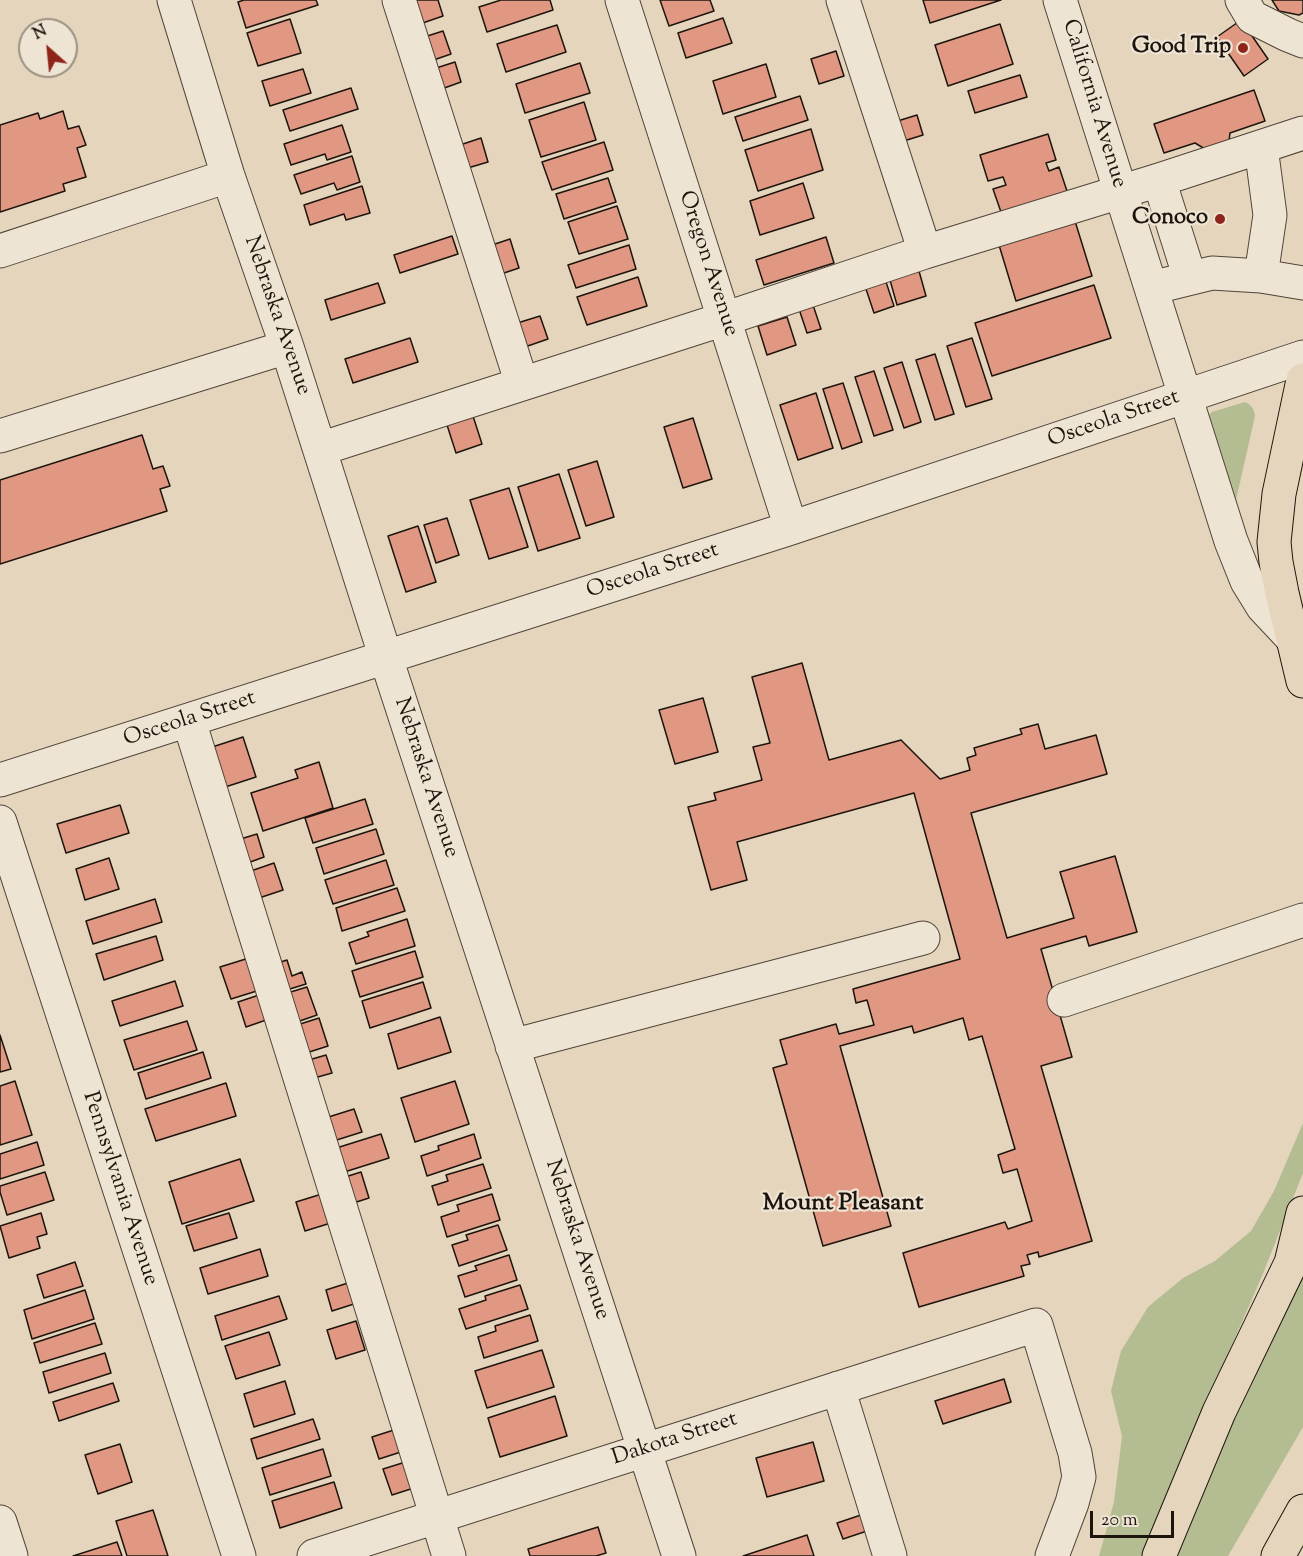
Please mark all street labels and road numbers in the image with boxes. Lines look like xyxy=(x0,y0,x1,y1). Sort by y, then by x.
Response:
street label: California Avenue xyxy=(1055,16,1131,192)
street label: Oregon Avenue xyxy=(671,188,743,340)
street label: Nebraska Avenue xyxy=(236,233,316,399)
street label: Osceola Street xyxy=(1045,385,1183,455)
street label: Osceola Street xyxy=(584,538,722,606)
street label: Osceola Street xyxy=(121,686,259,754)
street label: Nebraska Avenue xyxy=(387,695,463,861)
street label: Pennsylvania Avenue xyxy=(75,1089,163,1289)
street label: Nebraska Avenue xyxy=(538,1157,614,1323)
street label: Dakota Street xyxy=(609,1407,741,1473)

